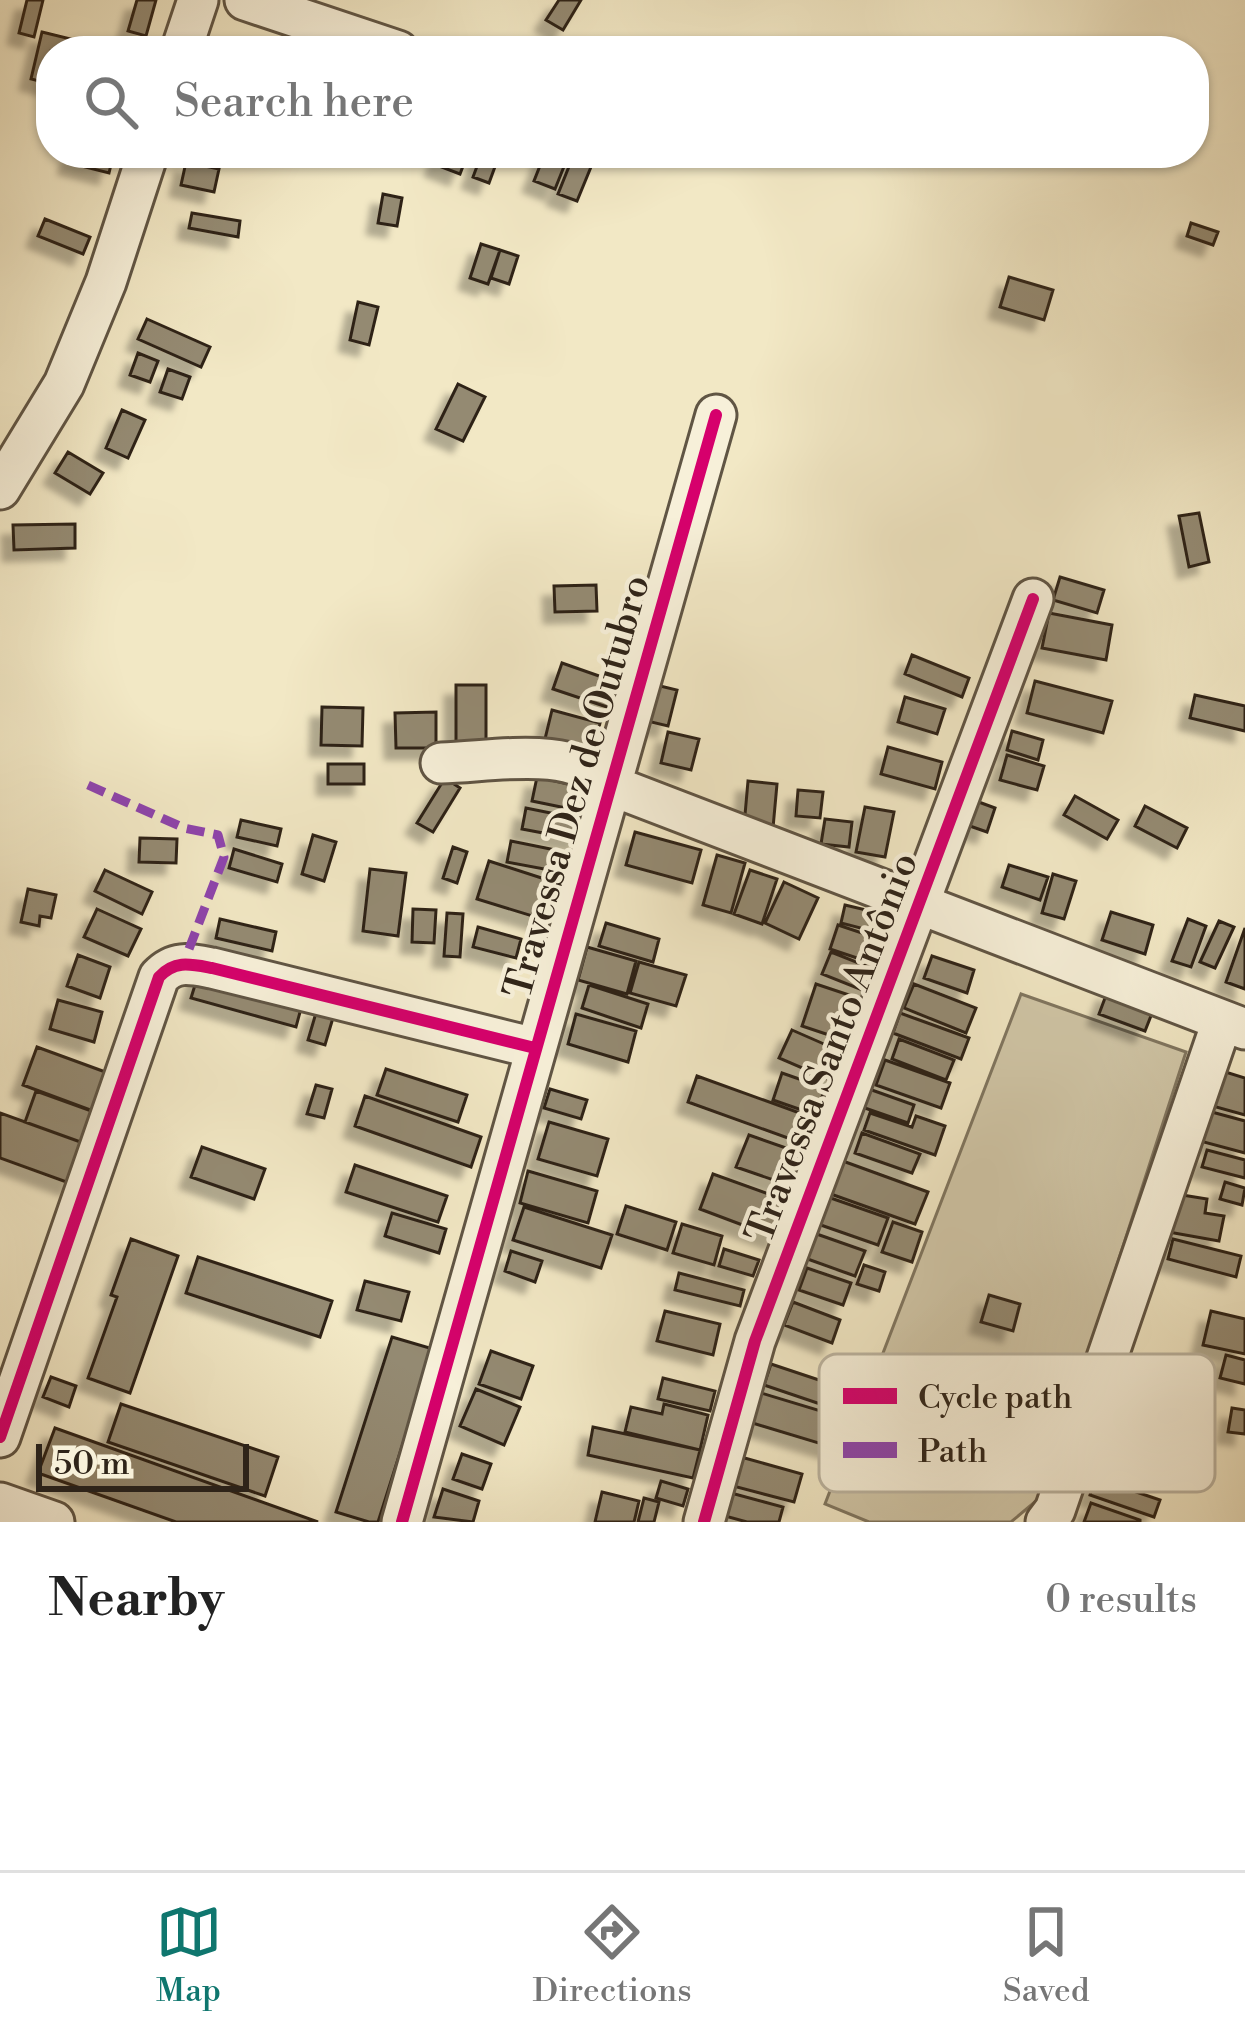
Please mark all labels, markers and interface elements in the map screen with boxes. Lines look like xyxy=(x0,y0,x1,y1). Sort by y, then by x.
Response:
search box xyxy=(36,36,1209,168)
icon: search xyxy=(78,69,144,135)
text: Search here xyxy=(174,74,414,131)
street label: Travessa Dez de Outubro xyxy=(494,570,662,1004)
street label: Travessa Santo Antônio xyxy=(736,846,930,1250)
legend xyxy=(819,1354,1215,1492)
text: Cycle path xyxy=(918,1378,1072,1419)
text: Path xyxy=(918,1432,987,1473)
scale bar xyxy=(36,1438,249,1491)
text: 50 m xyxy=(54,1444,130,1485)
text: Nearby xyxy=(48,1568,224,1632)
text: 0 results xyxy=(1045,1576,1197,1625)
tab: Map xyxy=(156,1899,222,2012)
tab: Directions xyxy=(533,1899,692,2012)
tab: Saved xyxy=(1003,1899,1089,2012)

